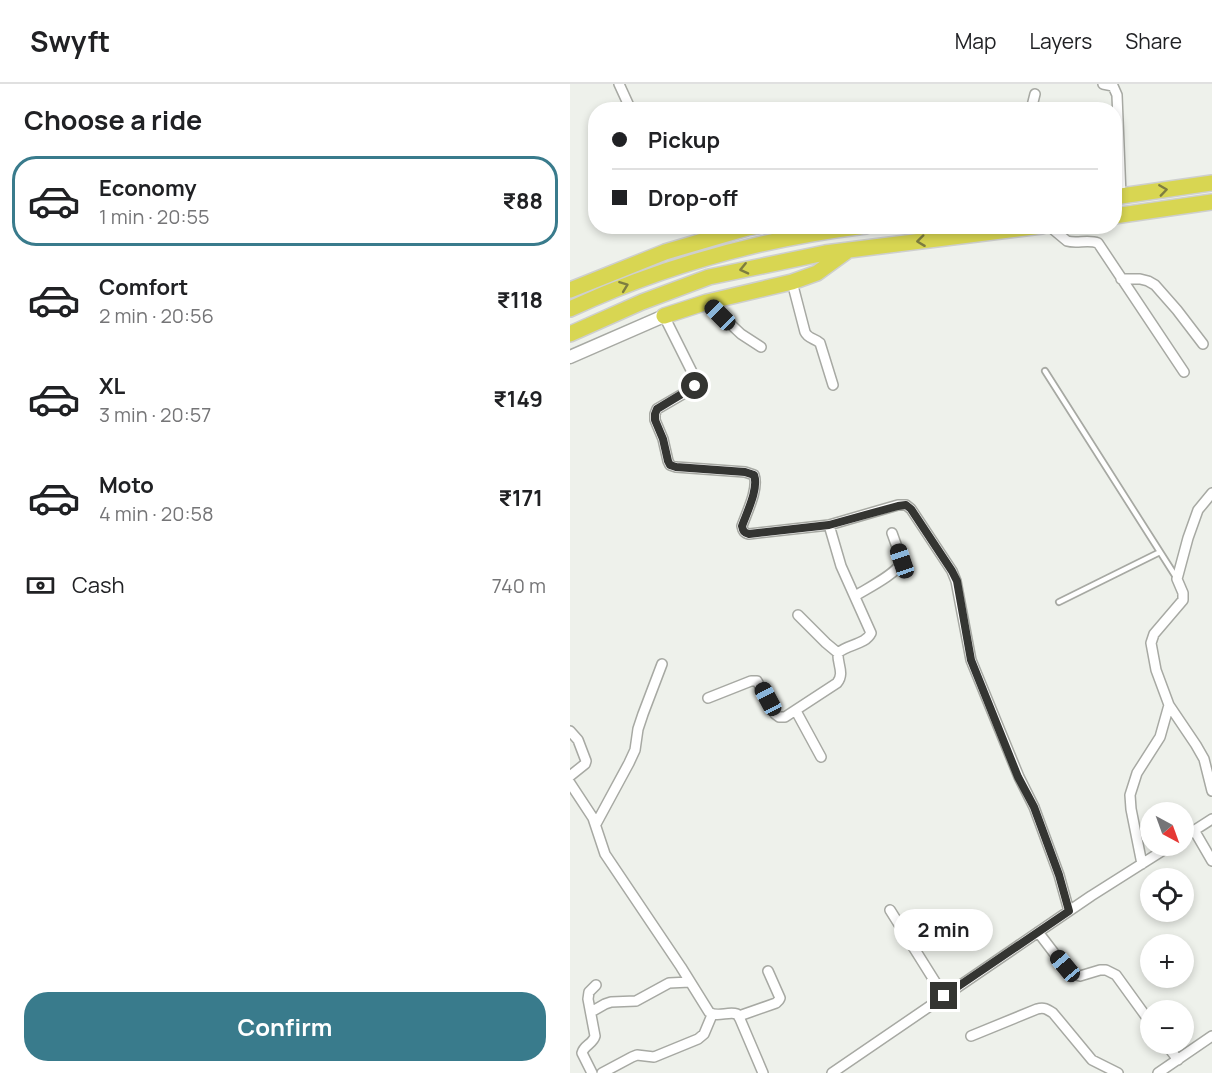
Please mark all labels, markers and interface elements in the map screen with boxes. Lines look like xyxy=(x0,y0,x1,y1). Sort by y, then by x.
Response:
text: Swyft xyxy=(30,22,110,60)
text: Map xyxy=(955,27,996,55)
text: Layers xyxy=(1029,27,1092,55)
text: Share xyxy=(1125,27,1182,55)
text: Choose a ride xyxy=(24,101,202,138)
text: Pickup xyxy=(648,125,720,155)
text: Economy xyxy=(99,173,197,203)
icon: car xyxy=(27,174,81,228)
text: Drop-off xyxy=(648,183,738,213)
one-way arrow xyxy=(1159,184,1168,196)
text: ₹88 xyxy=(502,186,543,216)
text: 1 min · 20:55 xyxy=(99,203,210,230)
one-way arrow xyxy=(916,235,925,247)
one-way arrow xyxy=(740,262,750,275)
text: Comfort xyxy=(99,272,188,302)
icon: car xyxy=(27,273,81,327)
one-way arrow xyxy=(618,281,629,294)
text: ₹118 xyxy=(497,285,543,315)
car xyxy=(701,296,739,334)
text: 2 min · 20:56 xyxy=(99,302,214,329)
text: XL xyxy=(99,371,125,401)
icon: car xyxy=(27,372,81,426)
route start xyxy=(681,372,708,399)
text: ₹149 xyxy=(493,384,543,414)
text: 3 min · 20:57 xyxy=(99,401,211,428)
text: Moto xyxy=(99,470,154,500)
icon: car xyxy=(27,471,81,525)
text: ₹171 xyxy=(498,483,543,513)
text: 4 min · 20:58 xyxy=(99,500,214,527)
car xyxy=(888,541,916,581)
icon: cash xyxy=(24,569,57,602)
text: Cash xyxy=(72,570,125,600)
text: 740 m xyxy=(492,572,546,599)
car xyxy=(752,679,784,719)
north arrow xyxy=(1140,802,1194,856)
map controls xyxy=(1140,802,1194,1054)
button: locate xyxy=(1140,868,1194,922)
callout: 2 min xyxy=(894,909,994,951)
text: 2 min xyxy=(917,916,970,943)
button: + xyxy=(1140,934,1194,988)
car xyxy=(1047,946,1083,986)
route end xyxy=(930,982,957,1009)
button: Confirm xyxy=(24,992,546,1061)
button: − xyxy=(1140,1000,1194,1054)

